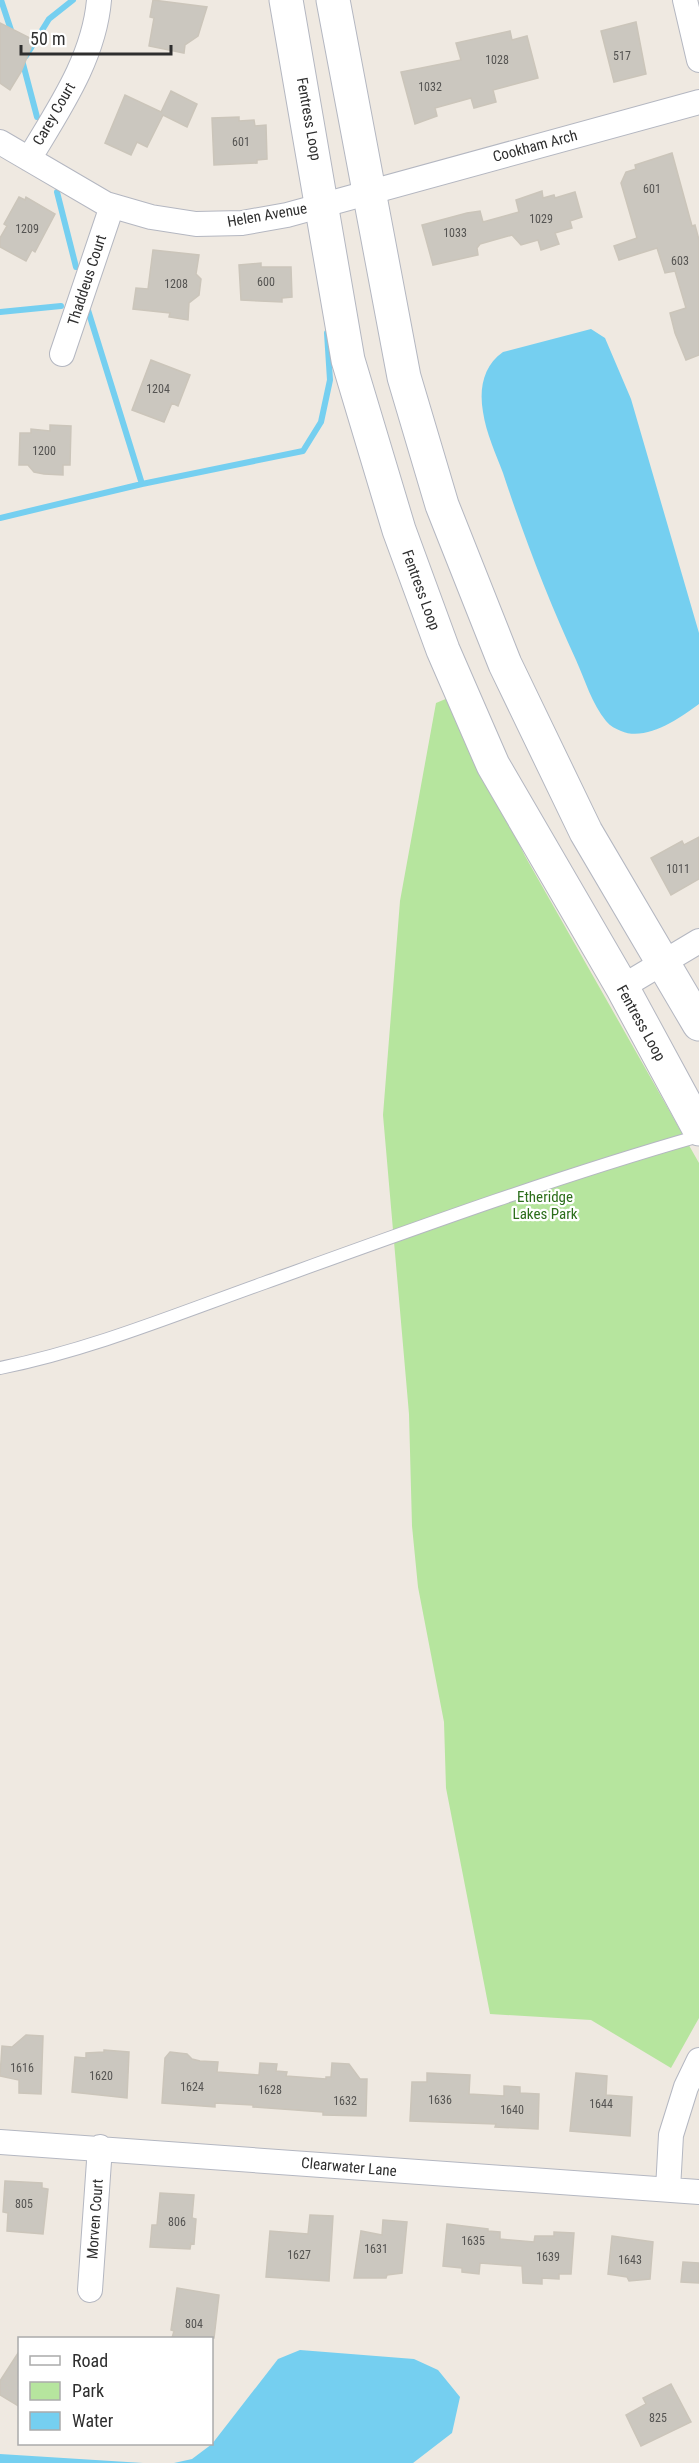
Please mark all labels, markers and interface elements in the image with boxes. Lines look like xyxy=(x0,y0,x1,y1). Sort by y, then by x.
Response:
scale bar xyxy=(21,18,171,56)
text: 50 m xyxy=(30,28,65,49)
house number: 517 xyxy=(613,49,631,63)
house number: 1028 xyxy=(485,53,509,67)
street label: Fentress Loop xyxy=(293,76,325,162)
street label: Carey Court xyxy=(29,79,79,149)
house number: 1032 xyxy=(418,80,442,94)
street label: Cookham Arch xyxy=(491,126,579,166)
house number: 601 xyxy=(232,135,250,149)
house number: 601 xyxy=(643,182,661,196)
street label: Helen Avenue xyxy=(226,199,308,231)
house number: 1029 xyxy=(529,212,553,226)
house number: 1209 xyxy=(15,222,39,236)
house number: 1033 xyxy=(443,226,467,240)
street label: Thaddeus Court xyxy=(64,232,110,328)
house number: 603 xyxy=(671,254,689,268)
house number: 600 xyxy=(257,275,275,289)
house number: 1208 xyxy=(164,277,188,291)
house number: 1204 xyxy=(146,382,170,396)
house number: 1200 xyxy=(32,444,56,458)
street label: Fentress Loop xyxy=(398,547,444,633)
house number: 1011 xyxy=(666,862,690,876)
street label: Fentress Loop xyxy=(613,982,669,1064)
park label: Etheridge Lakes Park xyxy=(513,1188,578,1223)
house number: 1616 xyxy=(10,2061,34,2075)
house number: 1620 xyxy=(89,2069,113,2083)
house number: 1624 xyxy=(180,2080,204,2094)
house number: 1628 xyxy=(258,2083,282,2097)
house number: 1636 xyxy=(428,2093,452,2107)
house number: 1632 xyxy=(333,2094,357,2108)
house number: 1644 xyxy=(589,2097,613,2111)
house number: 1640 xyxy=(500,2103,524,2117)
street label: Clearwater Lane xyxy=(300,2154,398,2180)
street label: Morven Court xyxy=(83,2178,107,2260)
house number: 805 xyxy=(15,2197,33,2211)
house number: 806 xyxy=(168,2215,186,2229)
house number: 1635 xyxy=(461,2234,485,2248)
house number: 1631 xyxy=(364,2242,388,2256)
house number: 1627 xyxy=(287,2248,311,2262)
house number: 1639 xyxy=(536,2250,560,2264)
house number: 1643 xyxy=(618,2253,642,2267)
house number: 804 xyxy=(185,2317,203,2331)
legend xyxy=(18,2337,213,2445)
text: Road xyxy=(72,2350,108,2371)
text: Park xyxy=(72,2380,104,2401)
text: Water xyxy=(72,2410,114,2431)
house number: 825 xyxy=(649,2411,667,2425)

